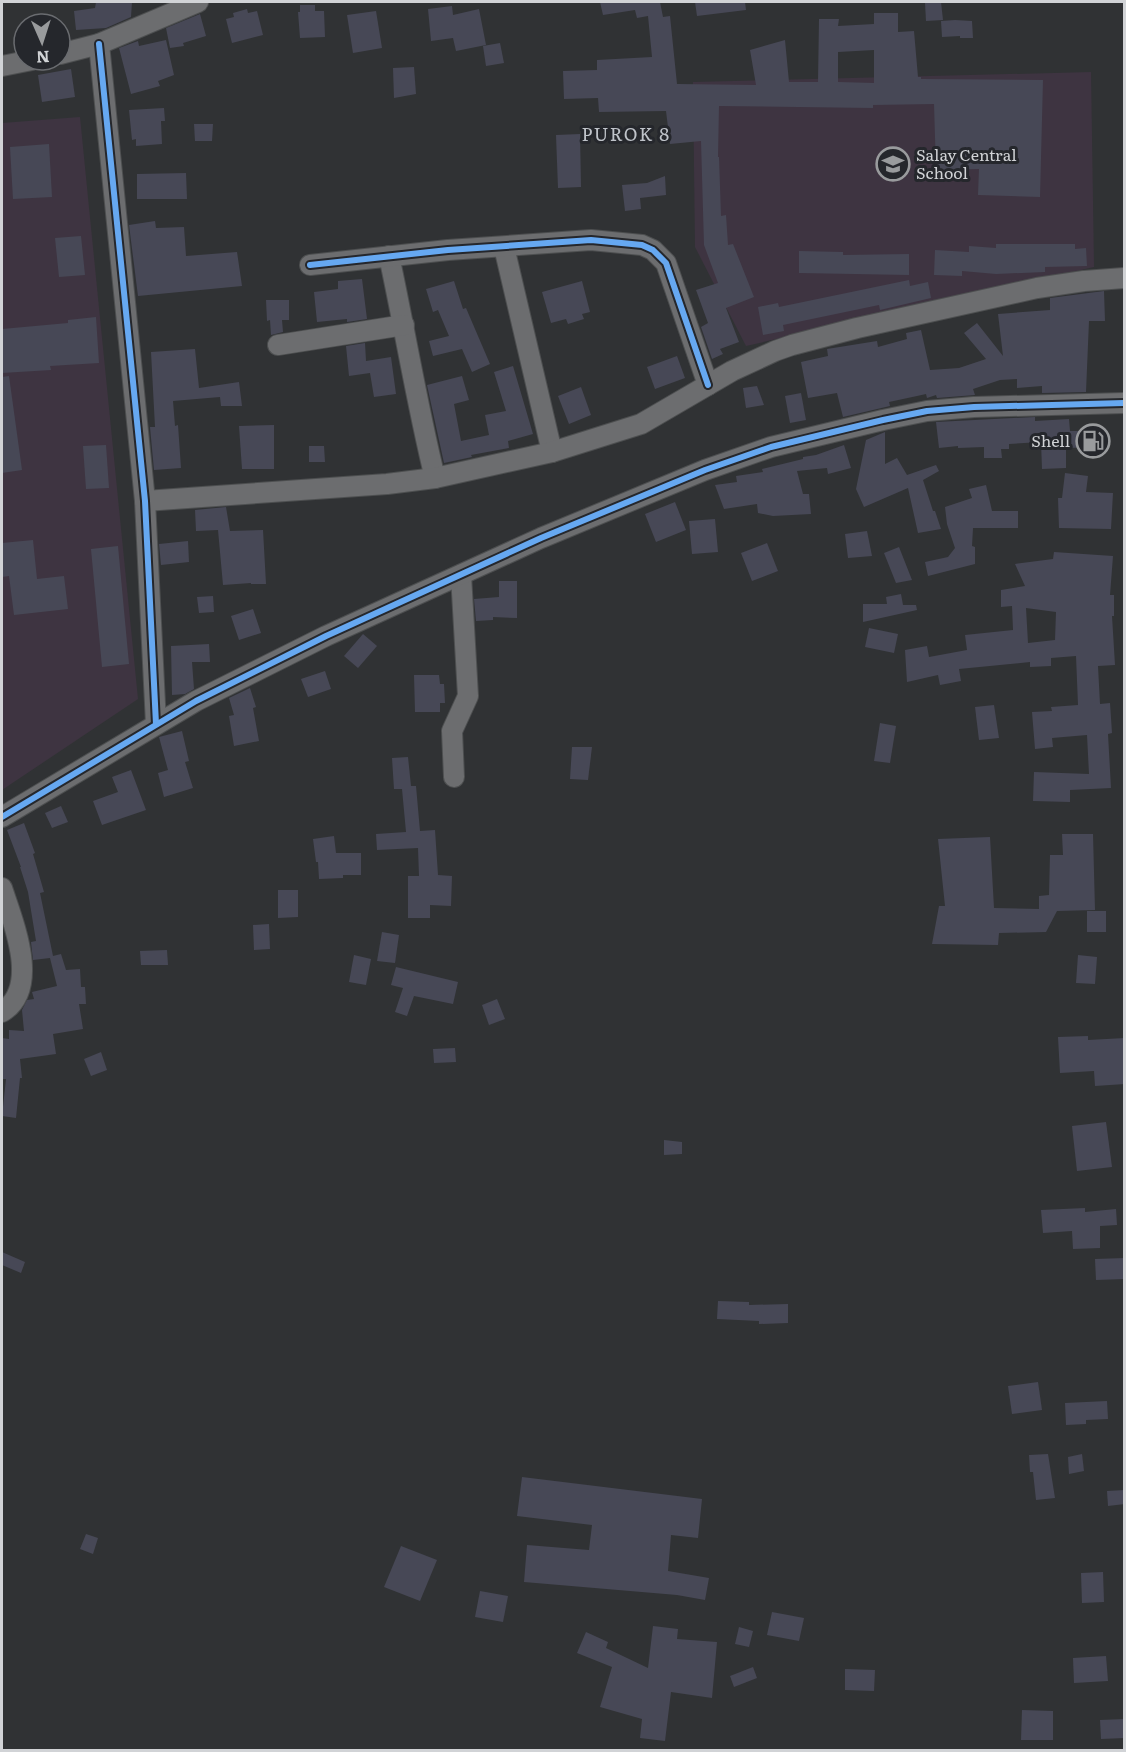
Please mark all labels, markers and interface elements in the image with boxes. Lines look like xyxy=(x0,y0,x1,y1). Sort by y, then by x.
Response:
north arrow xyxy=(12,12,72,72)
text: N xyxy=(35,46,50,70)
district label: PUROK 8 xyxy=(581,120,671,147)
place label: Salay Central School xyxy=(916,142,1017,184)
school or university icon: Salay Central School xyxy=(875,146,911,182)
fuel station icon: Shell xyxy=(1075,423,1111,459)
place label: Shell xyxy=(1031,428,1070,452)

